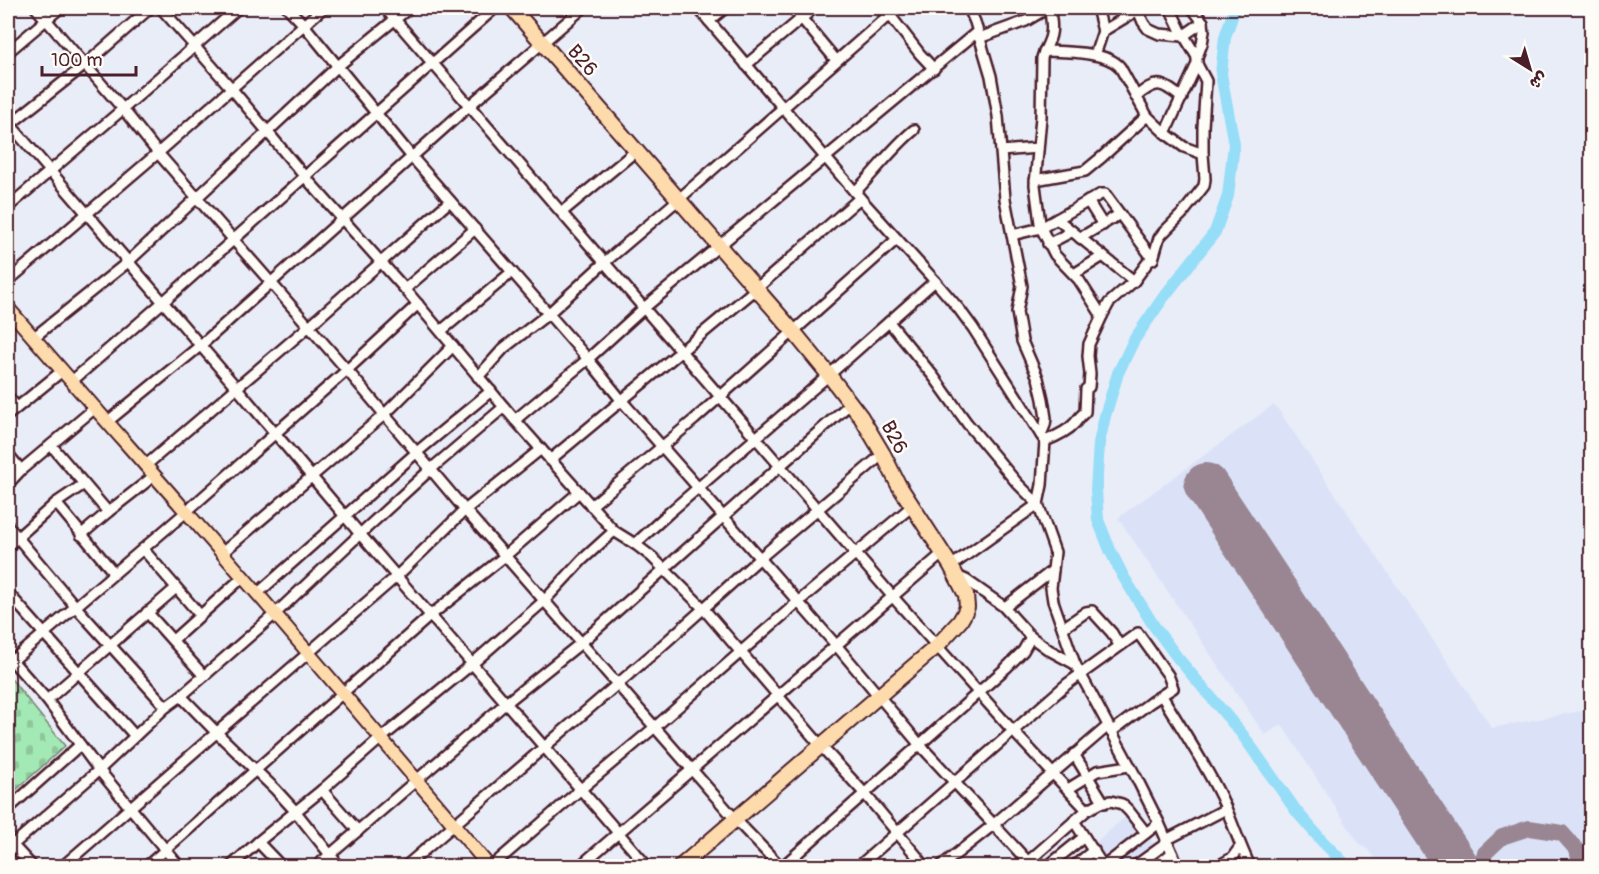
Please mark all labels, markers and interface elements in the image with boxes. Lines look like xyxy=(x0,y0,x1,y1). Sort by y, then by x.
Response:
scale bar xyxy=(42,39,136,77)
street label: B26 xyxy=(562,39,603,81)
north arrow xyxy=(1500,39,1560,99)
text: 100 m xyxy=(51,49,103,72)
text: ش xyxy=(1525,67,1551,93)
street label: B26 xyxy=(876,416,914,458)

